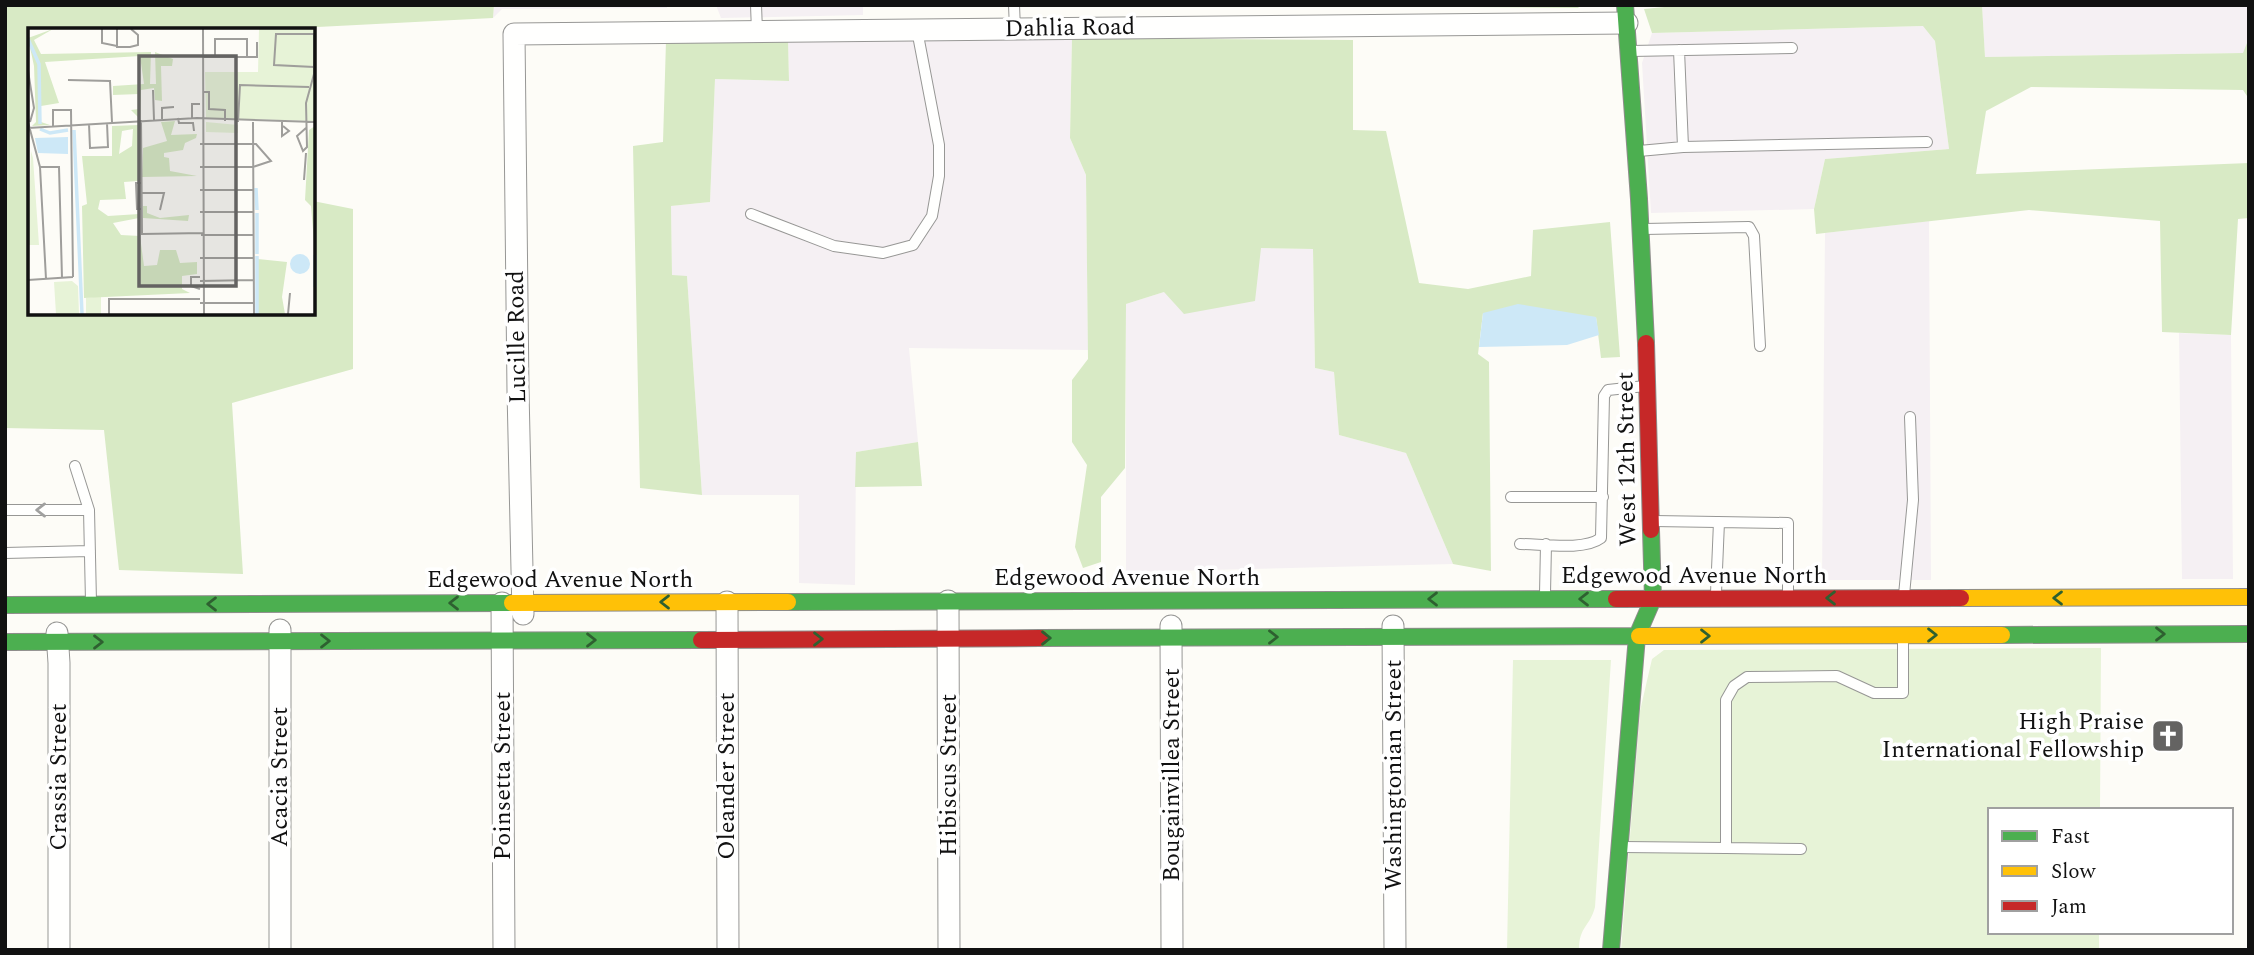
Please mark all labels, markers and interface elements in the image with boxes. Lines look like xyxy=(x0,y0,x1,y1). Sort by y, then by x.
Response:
street label: Dahlia Road xyxy=(1004,9,1136,47)
inset map xyxy=(28,28,315,315)
street label: Lucille Road xyxy=(498,270,536,404)
street label: West 12th Street xyxy=(1607,371,1647,547)
one-way arrow xyxy=(35,502,46,518)
street label: Edgewood Avenue North xyxy=(1561,558,1827,594)
street label: Edgewood Avenue North xyxy=(994,560,1260,596)
street label: Edgewood Avenue North xyxy=(427,562,693,598)
one-way arrow xyxy=(1825,590,1835,606)
one-way arrow xyxy=(2052,590,2063,605)
one-way arrow xyxy=(1427,591,1437,607)
one-way arrow xyxy=(1579,591,1589,607)
one-way arrow xyxy=(660,594,670,610)
one-way arrow xyxy=(449,595,459,611)
one-way arrow xyxy=(206,596,217,612)
one-way arrow xyxy=(2155,626,2166,642)
one-way arrow xyxy=(1928,627,1938,643)
one-way arrow xyxy=(1700,628,1711,644)
one-way arrow xyxy=(1269,629,1279,645)
one-way arrow xyxy=(1041,630,1052,646)
one-way arrow xyxy=(814,631,824,647)
one-way arrow xyxy=(586,632,597,648)
one-way arrow xyxy=(321,633,331,649)
one-way arrow xyxy=(93,634,104,650)
street label: Washingtonian Street xyxy=(1376,660,1412,890)
street label: Bougainvillea Street xyxy=(1154,668,1190,882)
street label: Poinsetta Street xyxy=(485,692,521,860)
street label: Oleander Street xyxy=(709,692,745,860)
street label: Hibiscus Street xyxy=(931,694,967,856)
street label: Crassia Street xyxy=(41,703,77,851)
place label: High Praise International Fellowship xyxy=(1882,704,2144,768)
street label: Acacia Street xyxy=(262,707,298,847)
church icon: High Praise International Fellowship xyxy=(2149,717,2187,755)
legend xyxy=(1988,808,2233,934)
text: Fast xyxy=(2051,821,2090,853)
text: Slow xyxy=(2051,856,2097,888)
text: Jam xyxy=(2051,891,2087,923)

